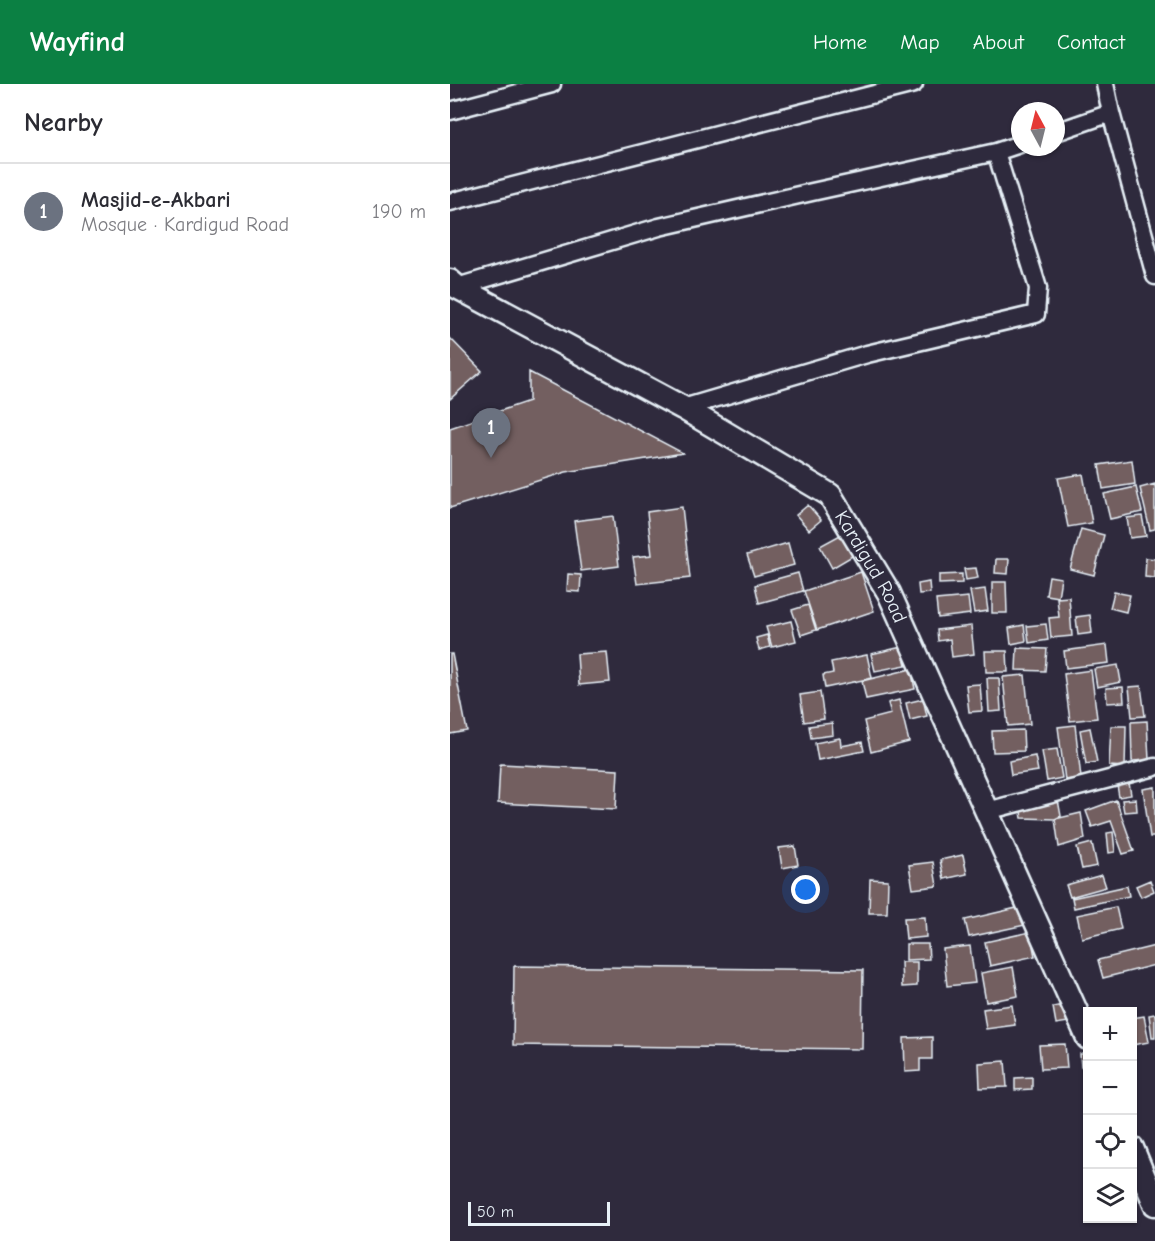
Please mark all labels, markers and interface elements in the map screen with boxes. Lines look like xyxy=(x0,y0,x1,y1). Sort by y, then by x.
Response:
text: Wayfind xyxy=(30,26,125,58)
text: Home xyxy=(813,30,867,54)
text: Map xyxy=(900,30,940,54)
text: About xyxy=(973,30,1024,54)
text: Contact xyxy=(1057,30,1125,54)
north arrow xyxy=(1011,102,1065,156)
text: Nearby xyxy=(24,108,103,138)
text: Masjid-e-Akbari xyxy=(81,187,231,213)
text: 1 xyxy=(40,200,47,223)
text: 190 m xyxy=(372,200,426,223)
text: Mosque · Kardigud Road xyxy=(81,213,289,236)
pin: 1 xyxy=(472,408,510,458)
street label: Kardigud Road xyxy=(830,506,912,626)
your location xyxy=(791,875,820,904)
map controls xyxy=(1083,1007,1137,1223)
button: + xyxy=(1083,1007,1137,1061)
button: − xyxy=(1083,1061,1137,1115)
button: locate xyxy=(1083,1115,1137,1169)
button: layers xyxy=(1083,1169,1137,1223)
scale bar xyxy=(468,1199,610,1226)
text: 50 m xyxy=(477,1203,514,1221)

